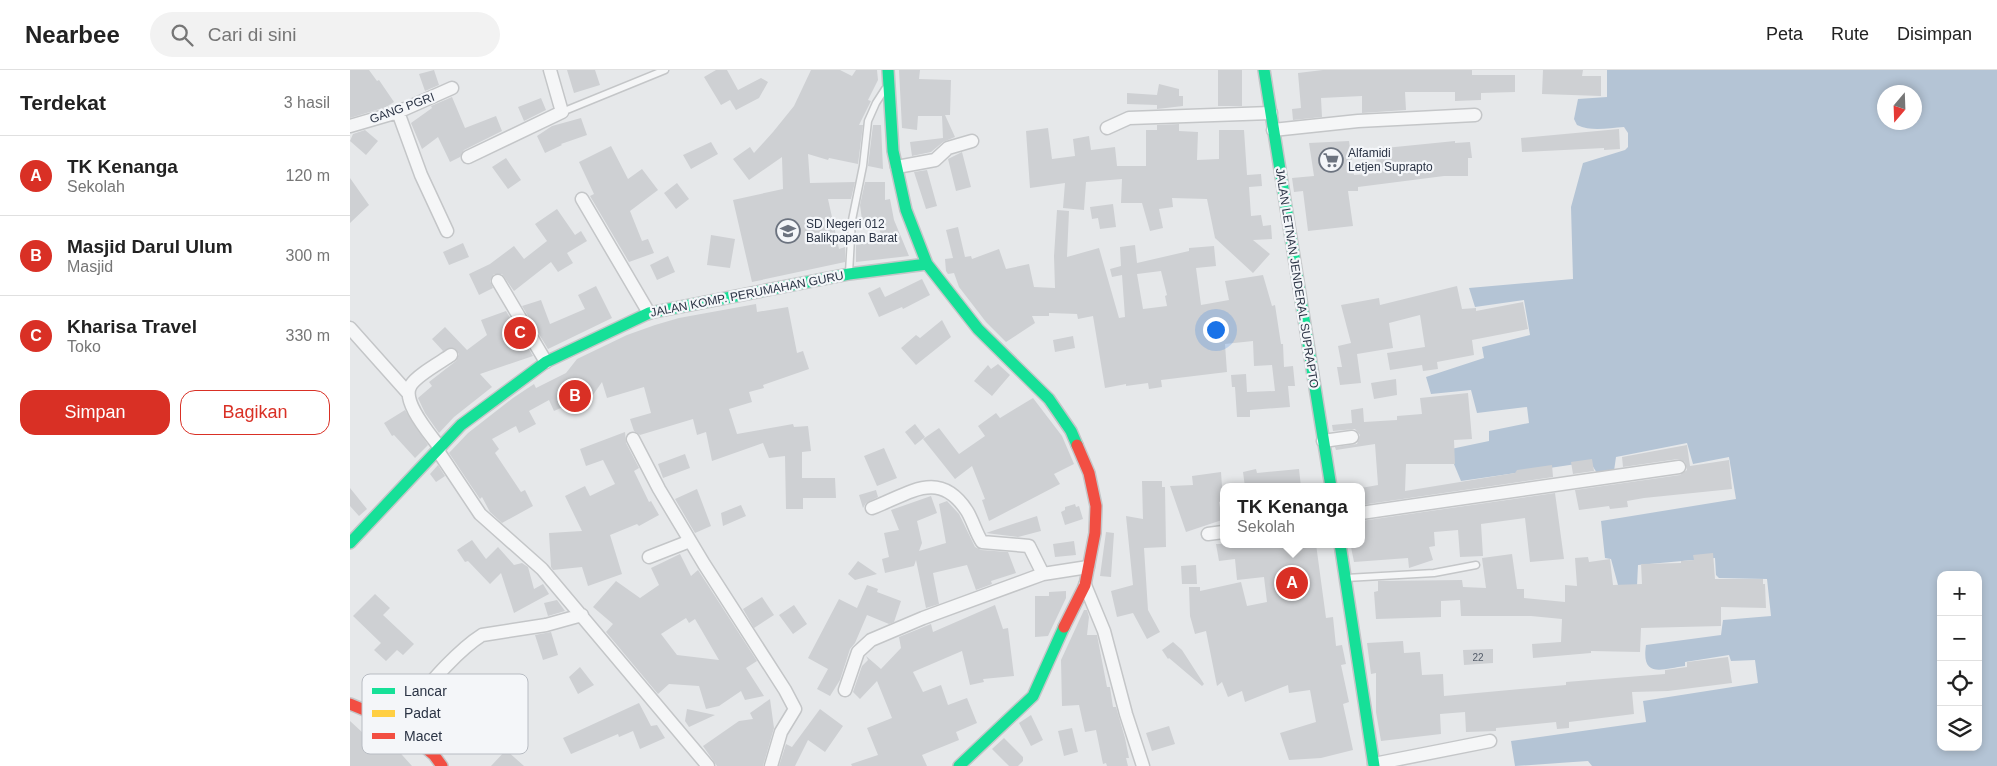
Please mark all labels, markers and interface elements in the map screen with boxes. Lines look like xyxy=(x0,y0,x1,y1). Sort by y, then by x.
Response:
search box xyxy=(150,12,500,57)
text: Nearbee xyxy=(25,21,120,48)
icon: search xyxy=(168,21,196,49)
text: Cari di sini xyxy=(208,24,296,45)
text: Peta xyxy=(1766,24,1803,44)
text: Rute xyxy=(1831,24,1869,44)
text: Disimpan xyxy=(1897,24,1972,44)
north arrow xyxy=(1877,85,1922,130)
street label: GANG PGRI xyxy=(368,90,436,126)
text: Terdekat xyxy=(20,91,106,114)
text: 3 hasil xyxy=(284,94,330,111)
place label: Alfamidi Letjen Suprapto xyxy=(1348,146,1433,174)
supermarket icon: Alfamidi Letjen Suprapto xyxy=(1318,147,1344,173)
text: TK Kenanga xyxy=(67,156,178,177)
text: A xyxy=(30,167,42,184)
text: 120 m xyxy=(286,167,330,184)
street label: JALAN LETNAN JENDERAL SUPRAPTO xyxy=(1273,167,1321,389)
text: Sekolah xyxy=(67,178,125,195)
place label: SD Negeri 012 Balikpapan Barat xyxy=(806,217,898,245)
school or university icon: SD Negeri 012 Balikpapan Barat xyxy=(775,218,801,244)
text: Masjid Darul Ulum xyxy=(67,236,233,257)
text: B xyxy=(30,247,42,264)
text: 300 m xyxy=(286,247,330,264)
text: Masjid xyxy=(67,258,113,275)
street label: JALAN KOMP. PERUMAHAN GURU xyxy=(649,268,845,320)
pin: C xyxy=(504,314,536,352)
text: Kharisa Travel xyxy=(67,316,197,337)
your location xyxy=(1203,317,1229,343)
text: C xyxy=(30,327,42,344)
text: 330 m xyxy=(286,327,330,344)
text: Toko xyxy=(67,338,101,355)
pin: B xyxy=(559,377,591,415)
button: Simpan xyxy=(20,390,170,435)
button: Bagikan xyxy=(180,390,330,435)
popup xyxy=(1220,483,1365,548)
text: TK Kenanga xyxy=(1237,496,1348,517)
text: Sekolah xyxy=(1237,518,1295,535)
pin: A xyxy=(1276,564,1308,602)
map controls xyxy=(1937,571,1982,751)
button: + xyxy=(1937,571,1982,616)
button: − xyxy=(1937,616,1982,661)
house number: 22 xyxy=(1472,652,1484,663)
button: locate xyxy=(1937,661,1982,706)
legend xyxy=(362,674,528,754)
text: Lancar xyxy=(404,683,447,699)
text: Padat xyxy=(404,705,441,721)
button: layers xyxy=(1937,706,1982,751)
text: Macet xyxy=(404,728,442,744)

